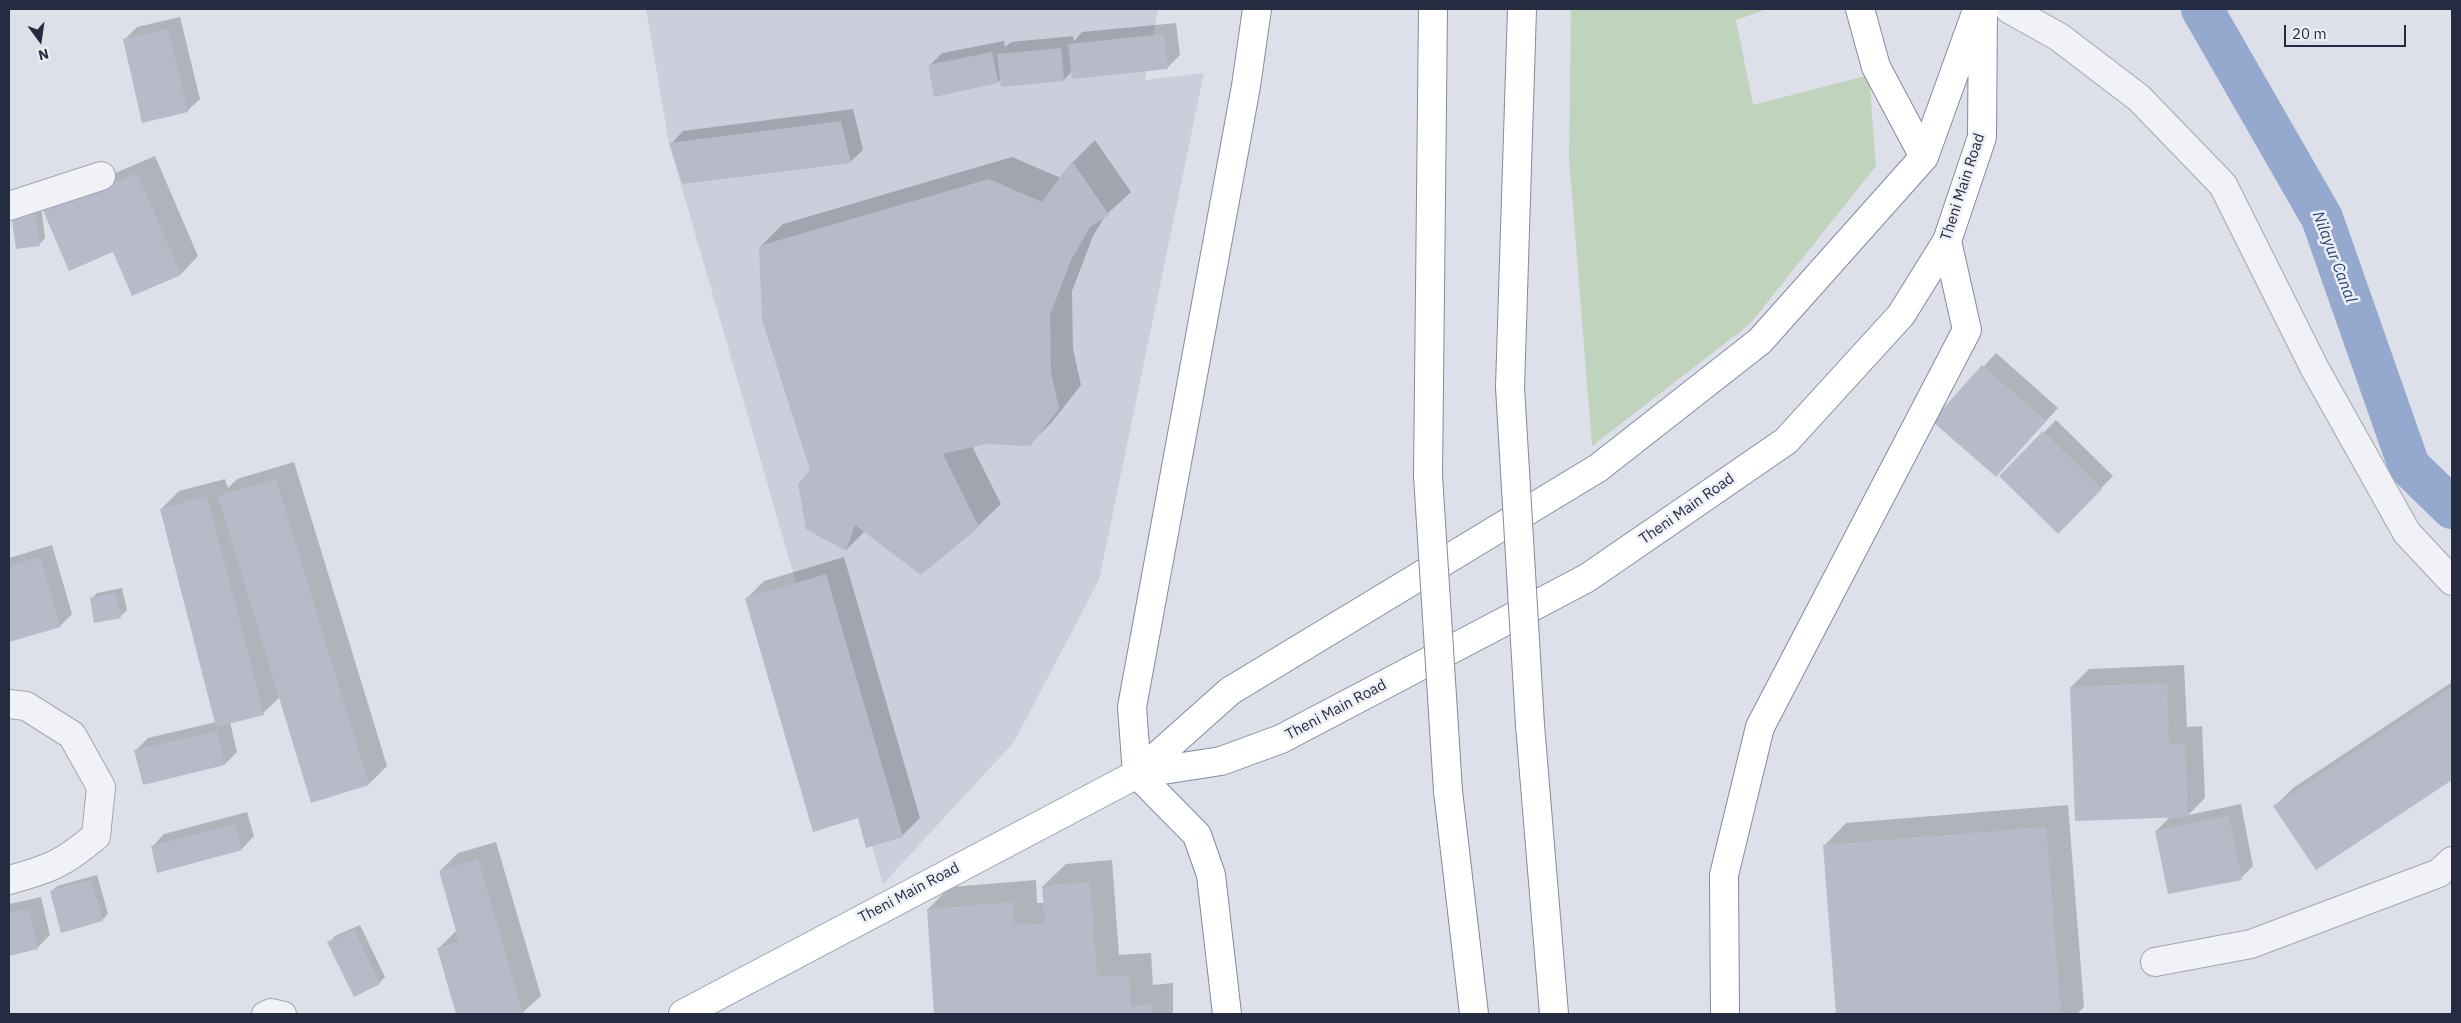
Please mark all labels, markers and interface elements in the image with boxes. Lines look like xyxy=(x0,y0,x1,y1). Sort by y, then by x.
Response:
north arrow xyxy=(15,15,65,65)
scale bar xyxy=(2286,15,2408,47)
text: 20 m xyxy=(2292,24,2327,43)
text: N xyxy=(37,45,51,65)
street label: Theni Main Road xyxy=(1937,131,1989,243)
water label: Nilayur Canal xyxy=(2308,209,2360,305)
street label: Theni Main Road xyxy=(1636,470,1738,548)
street label: Theni Main Road xyxy=(1282,676,1390,744)
street label: Theni Main Road xyxy=(855,859,963,927)

